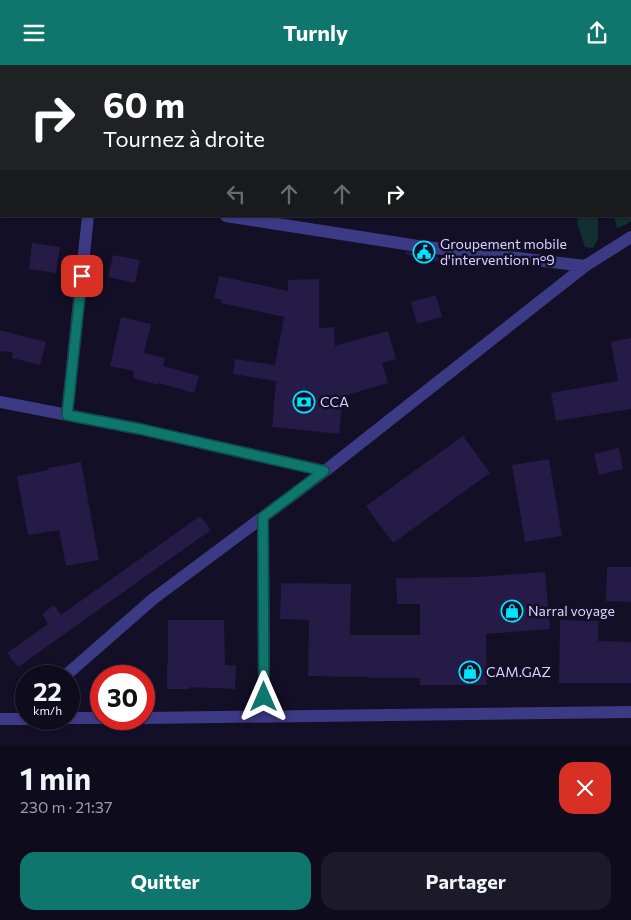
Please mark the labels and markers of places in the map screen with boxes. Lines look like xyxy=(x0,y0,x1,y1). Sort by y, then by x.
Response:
place label: Groupement mobile d'intervention n°9 xyxy=(440,235,567,268)
public building icon: Groupement mobile d'intervention n°9 xyxy=(412,240,436,264)
pin xyxy=(61,255,103,297)
bank icon: CCA xyxy=(292,390,316,414)
place label: CCA xyxy=(320,393,349,410)
shop icon: Narral voyage xyxy=(500,599,524,623)
place label: Narral voyage xyxy=(528,602,615,619)
shop icon: CAM.GAZ xyxy=(458,660,482,684)
place label: CAM.GAZ xyxy=(486,663,551,680)

